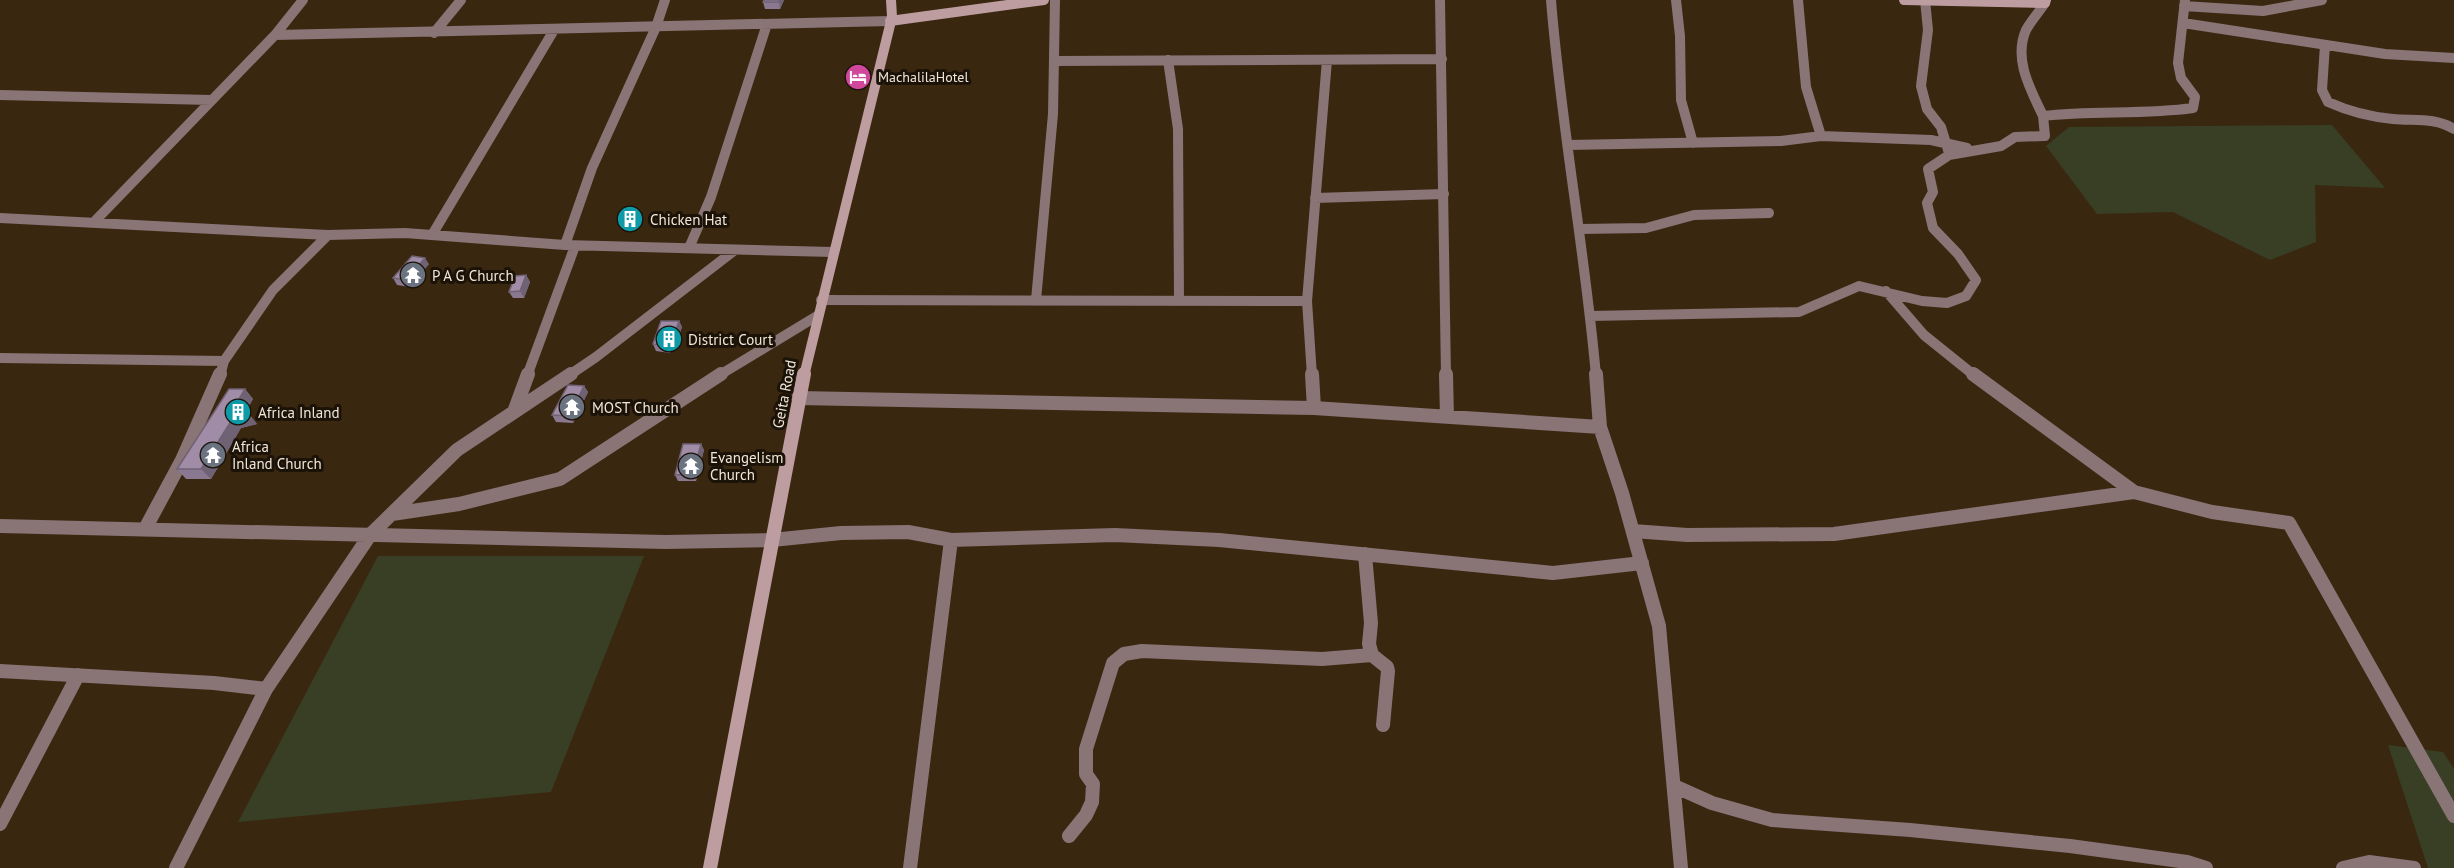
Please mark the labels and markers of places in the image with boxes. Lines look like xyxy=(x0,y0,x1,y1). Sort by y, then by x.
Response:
hotel icon: MachalilaHotel xyxy=(843,62,873,92)
place label: MachalilaHotel xyxy=(878,68,969,86)
building icon: Chicken Hat xyxy=(615,204,645,234)
place label: Chicken Hat xyxy=(650,210,727,229)
temple icon: P A G Church xyxy=(398,260,428,290)
place label: P A G Church xyxy=(432,266,514,285)
building icon: District Court xyxy=(654,324,684,354)
place label: District Court xyxy=(688,330,773,349)
temple icon: MOST Church xyxy=(557,392,587,422)
building icon: Africa Inland xyxy=(223,397,253,427)
place label: MOST Church xyxy=(592,398,679,417)
place label: Africa Inland xyxy=(258,403,340,422)
place label: Africa Inland Church xyxy=(232,437,322,473)
temple icon: Africa Inland Church xyxy=(198,440,228,470)
place label: Evangelism Church xyxy=(710,448,784,484)
temple icon: Evangelism Church xyxy=(676,451,706,481)

